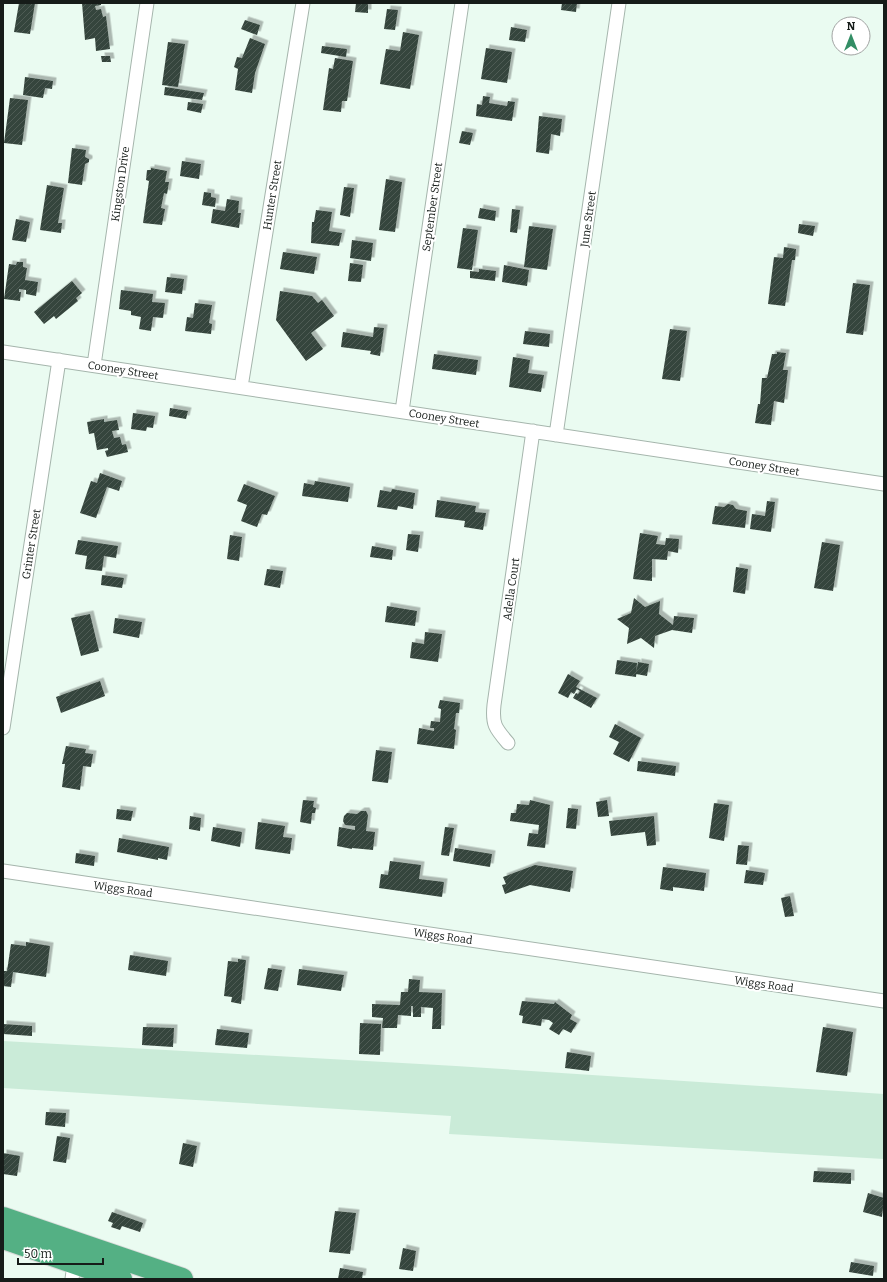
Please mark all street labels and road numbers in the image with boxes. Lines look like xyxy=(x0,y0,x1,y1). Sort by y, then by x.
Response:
street label: Kingston Drive xyxy=(109,146,132,222)
street label: Hunter Street xyxy=(261,159,284,231)
street label: September Street xyxy=(420,162,445,252)
street label: June Street xyxy=(578,190,599,249)
street label: Cooney Street xyxy=(87,358,159,382)
street label: Cooney Street xyxy=(408,406,480,430)
street label: Cooney Street xyxy=(728,454,800,478)
street label: Grinter Street xyxy=(20,508,43,580)
street label: Adella Court xyxy=(501,557,522,621)
street label: Wiggs Road xyxy=(92,879,154,900)
street label: Wiggs Road xyxy=(412,926,474,947)
street label: Wiggs Road xyxy=(733,974,795,995)

